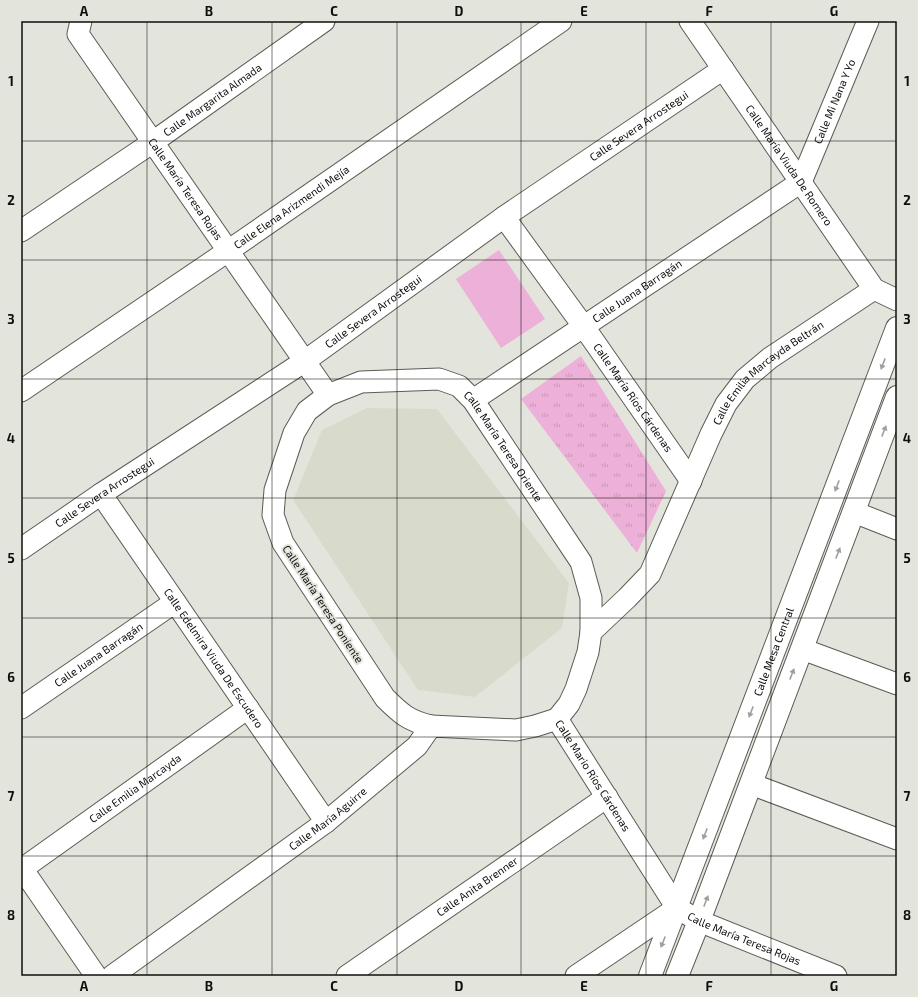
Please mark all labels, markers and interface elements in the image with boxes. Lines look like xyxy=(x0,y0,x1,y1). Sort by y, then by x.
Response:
text: A xyxy=(80,3,89,19)
text: B xyxy=(205,3,213,19)
text: C xyxy=(330,3,338,19)
text: D xyxy=(455,3,464,19)
text: E xyxy=(580,3,588,19)
text: F xyxy=(705,3,713,19)
text: G xyxy=(830,3,838,19)
street label: Calle Mi Nana Y Yo xyxy=(811,57,857,146)
street label: Calle Margarita Almada xyxy=(161,60,264,139)
text: 1 xyxy=(8,73,14,89)
text: 1 xyxy=(904,73,910,89)
street label: Calle Severa Arrostegui xyxy=(587,87,690,163)
street label: Calle María Viuda De Romero xyxy=(743,102,835,228)
street label: Calle María Teresa Rojas xyxy=(146,135,226,243)
street label: Calle Elena Arizmendi Mejía xyxy=(231,162,351,251)
text: 2 xyxy=(7,192,15,208)
text: 2 xyxy=(903,192,911,208)
street label: Calle Juana Barragán xyxy=(590,256,684,325)
street label: Calle Severa Arrostegui xyxy=(322,272,424,350)
text: 3 xyxy=(7,311,15,327)
text: 3 xyxy=(903,311,911,327)
street label: Calle Emilia Marcayda Beltrán xyxy=(710,317,826,427)
street label: Calle María Ríos Cárdenas xyxy=(591,340,676,455)
one-way arrow xyxy=(880,359,886,371)
street label: Calle María Teresa Oriente xyxy=(462,388,546,504)
one-way arrow xyxy=(882,425,888,437)
text: 4 xyxy=(7,430,15,446)
text: 4 xyxy=(903,430,911,446)
street label: Calle Severa Arrostegui xyxy=(52,454,156,530)
one-way arrow xyxy=(834,480,840,492)
street label: Calle María Teresa Poniente xyxy=(280,542,366,665)
one-way arrow xyxy=(836,546,842,558)
text: 5 xyxy=(7,550,15,566)
text: 5 xyxy=(903,550,911,566)
street label: Calle Edelmira Viuda De Escudero xyxy=(162,586,266,730)
street label: Calle Mesa Central xyxy=(750,605,796,698)
street label: Calle Juana Barragán xyxy=(51,619,145,689)
one-way arrow xyxy=(790,668,796,680)
text: 6 xyxy=(7,669,15,685)
text: 6 xyxy=(903,669,911,685)
one-way arrow xyxy=(748,706,754,718)
street label: Calle Mario Ríos Cárdenas xyxy=(553,717,634,834)
street label: Calle Emilia Marcayda xyxy=(86,751,183,825)
street label: Calle María Aguirre xyxy=(286,784,369,853)
text: 7 xyxy=(8,788,15,804)
text: 7 xyxy=(904,788,911,804)
one-way arrow xyxy=(702,828,708,840)
street label: Calle Anita Brenner xyxy=(434,853,521,919)
one-way arrow xyxy=(704,894,710,906)
text: 8 xyxy=(7,907,15,923)
text: 8 xyxy=(903,907,911,923)
street label: Calle María Teresa Rojas xyxy=(686,909,803,967)
one-way arrow xyxy=(660,936,666,948)
text: A xyxy=(80,978,89,994)
text: B xyxy=(205,978,213,994)
text: C xyxy=(330,978,338,994)
text: D xyxy=(455,978,464,994)
text: E xyxy=(580,978,588,994)
text: F xyxy=(705,978,713,994)
text: G xyxy=(830,978,838,994)

